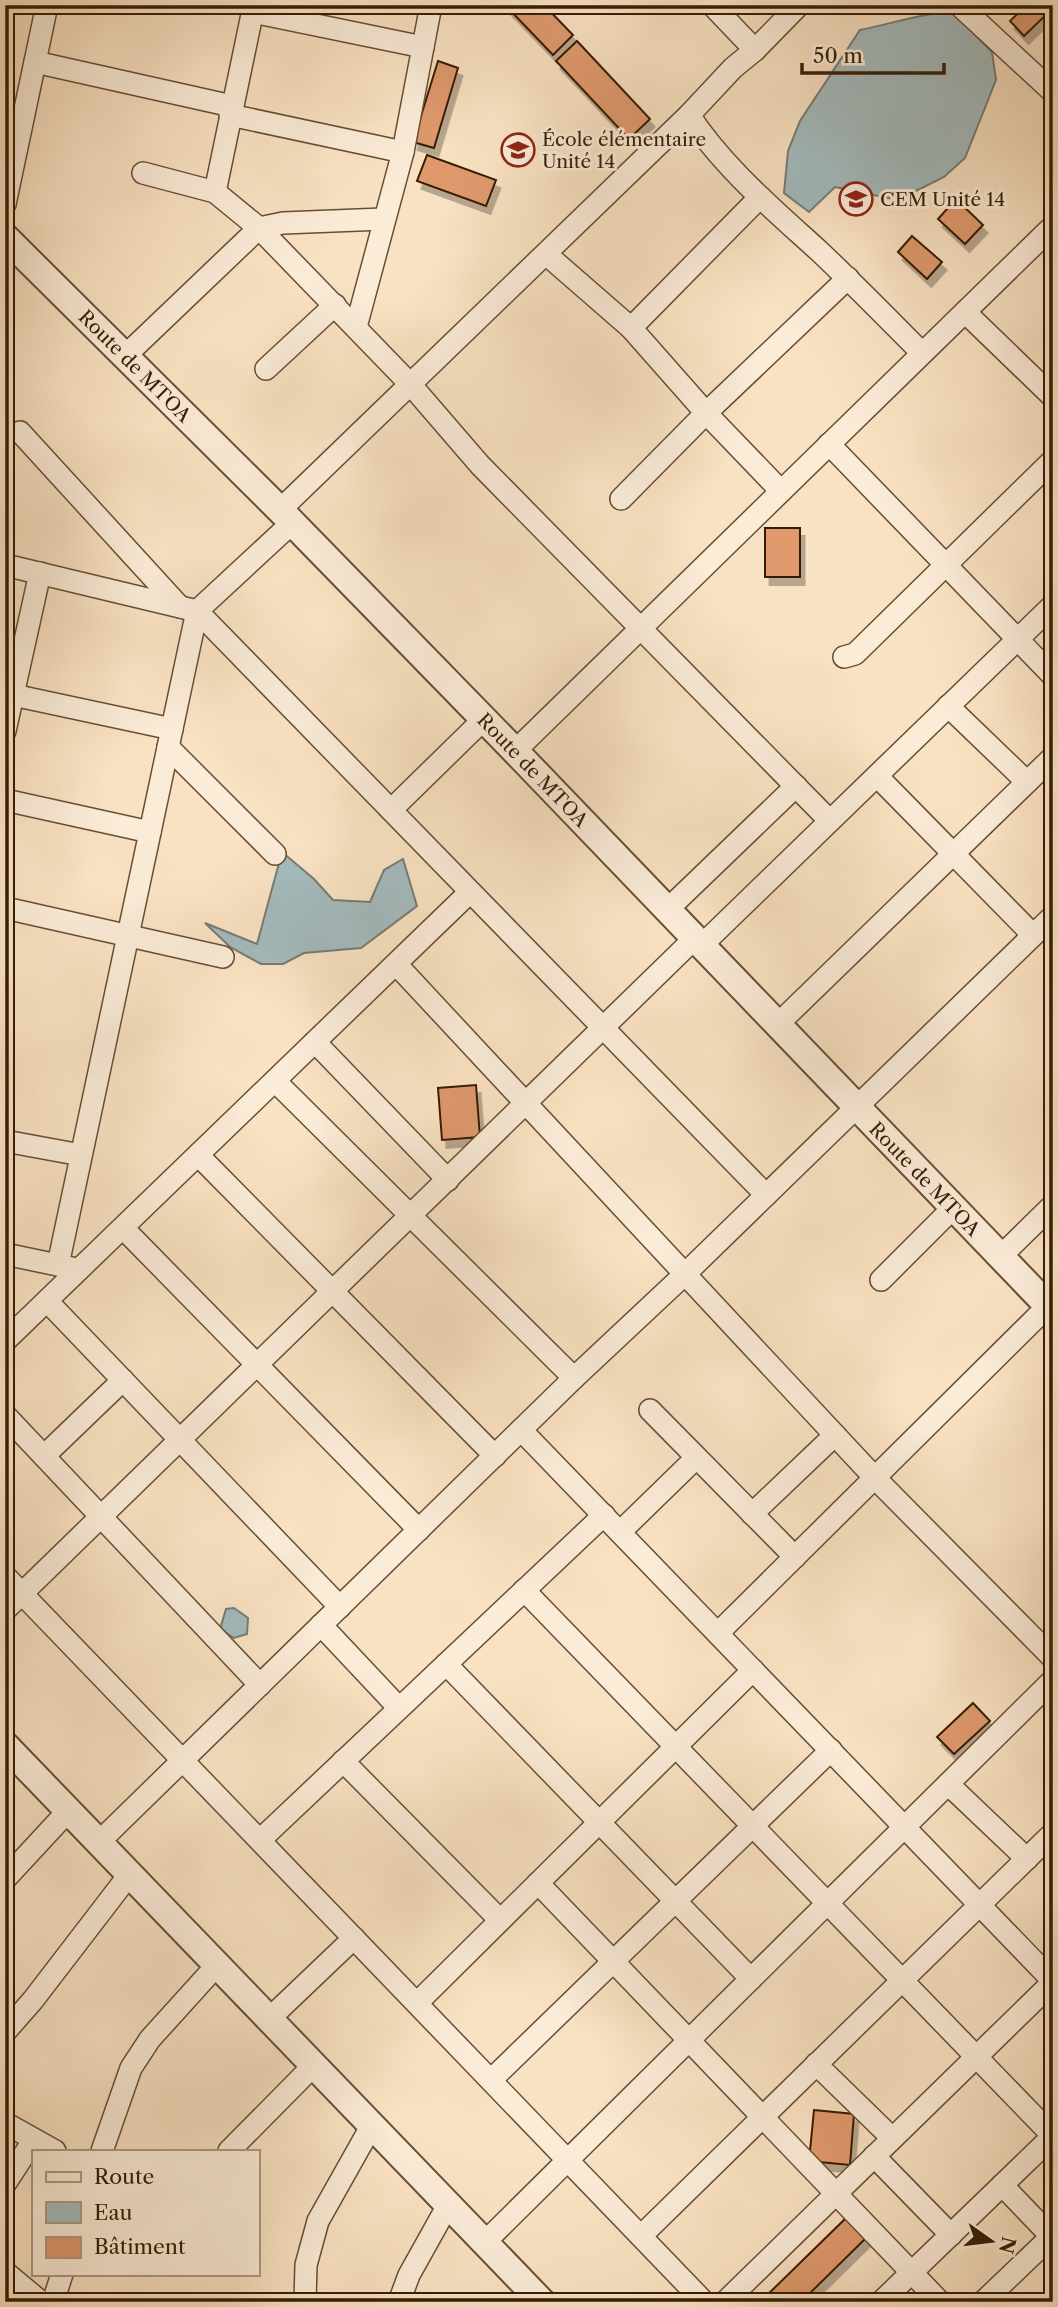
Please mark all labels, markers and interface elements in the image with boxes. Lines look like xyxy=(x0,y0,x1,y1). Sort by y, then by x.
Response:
scale bar xyxy=(802,32,944,76)
text: 50 m xyxy=(813,43,863,68)
place label: École élémentaire Unité 14 xyxy=(542,128,706,173)
school or university icon: École élémentaire Unité 14 xyxy=(499,131,537,169)
school or university icon: CEM Unité 14 xyxy=(837,180,875,218)
place label: CEM Unité 14 xyxy=(880,188,1005,211)
street label: Route de MTOA xyxy=(74,305,196,428)
street label: Route de MTOA xyxy=(472,709,593,833)
street label: Route de MTOA xyxy=(864,1118,985,1242)
legend xyxy=(32,2150,259,2276)
text: Route xyxy=(94,2164,154,2189)
text: Eau xyxy=(94,2200,133,2225)
north arrow xyxy=(956,2206,1026,2276)
text: Bâtiment xyxy=(94,2234,186,2259)
text: N xyxy=(994,2234,1020,2256)

